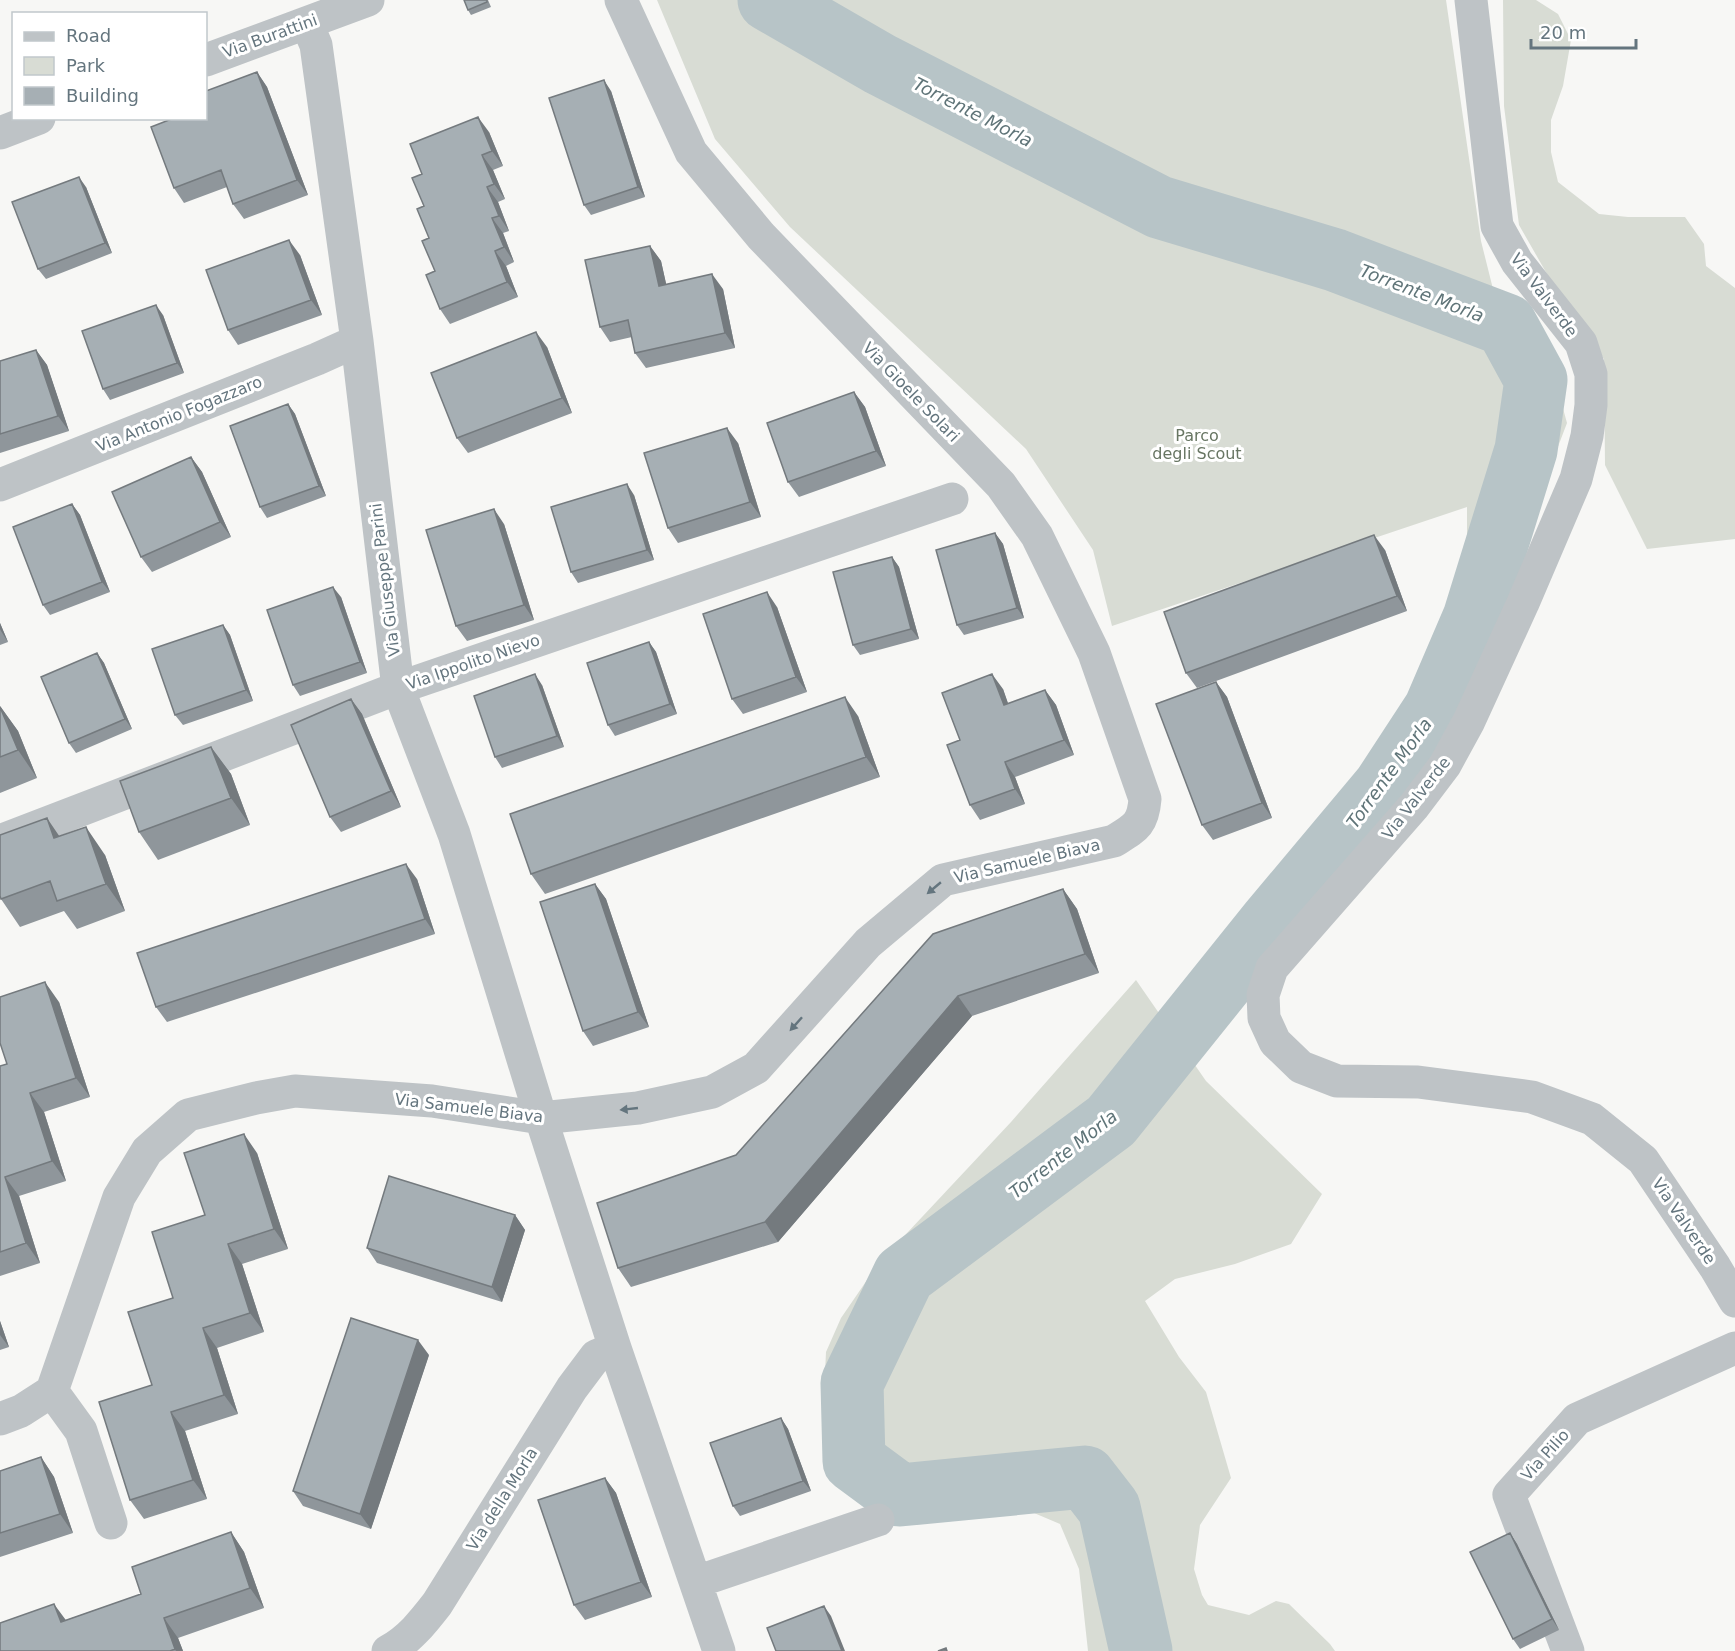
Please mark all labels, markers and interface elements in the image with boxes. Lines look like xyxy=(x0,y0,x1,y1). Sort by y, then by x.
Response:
street label: Via Burattini xyxy=(220,10,320,62)
legend xyxy=(12,12,207,120)
scale bar xyxy=(1531,12,1636,50)
text: 20 m xyxy=(1540,22,1586,43)
text: Road xyxy=(66,25,111,46)
text: Park xyxy=(66,55,105,76)
water label: Torrente Morla xyxy=(910,73,1036,151)
text: Building xyxy=(66,85,139,106)
street label: Via Valverde xyxy=(1506,250,1582,340)
water label: Torrente Morla xyxy=(1357,260,1487,326)
street label: Via Gioele Solari xyxy=(859,338,963,446)
street label: Via Antonio Fogazzaro xyxy=(93,372,265,456)
park label: Parco degli Scout xyxy=(1152,426,1242,463)
street label: Via Giuseppe Parini xyxy=(366,502,404,658)
street label: Via Ippolito Nievo xyxy=(404,630,542,694)
water label: Torrente Morla xyxy=(1342,714,1436,832)
street label: Via Valverde xyxy=(1378,753,1454,843)
street label: Via Samuele Biava xyxy=(952,835,1102,887)
one-way arrow xyxy=(926,881,942,894)
one-way arrow xyxy=(790,1016,803,1031)
street label: Via Samuele Biava xyxy=(394,1089,544,1127)
one-way arrow xyxy=(619,1104,638,1114)
water label: Torrente Morla xyxy=(1005,1105,1121,1203)
street label: Via Valverde xyxy=(1648,1174,1720,1268)
street label: Via Pilio xyxy=(1517,1425,1573,1485)
street label: Via della Morla xyxy=(463,1444,541,1554)

